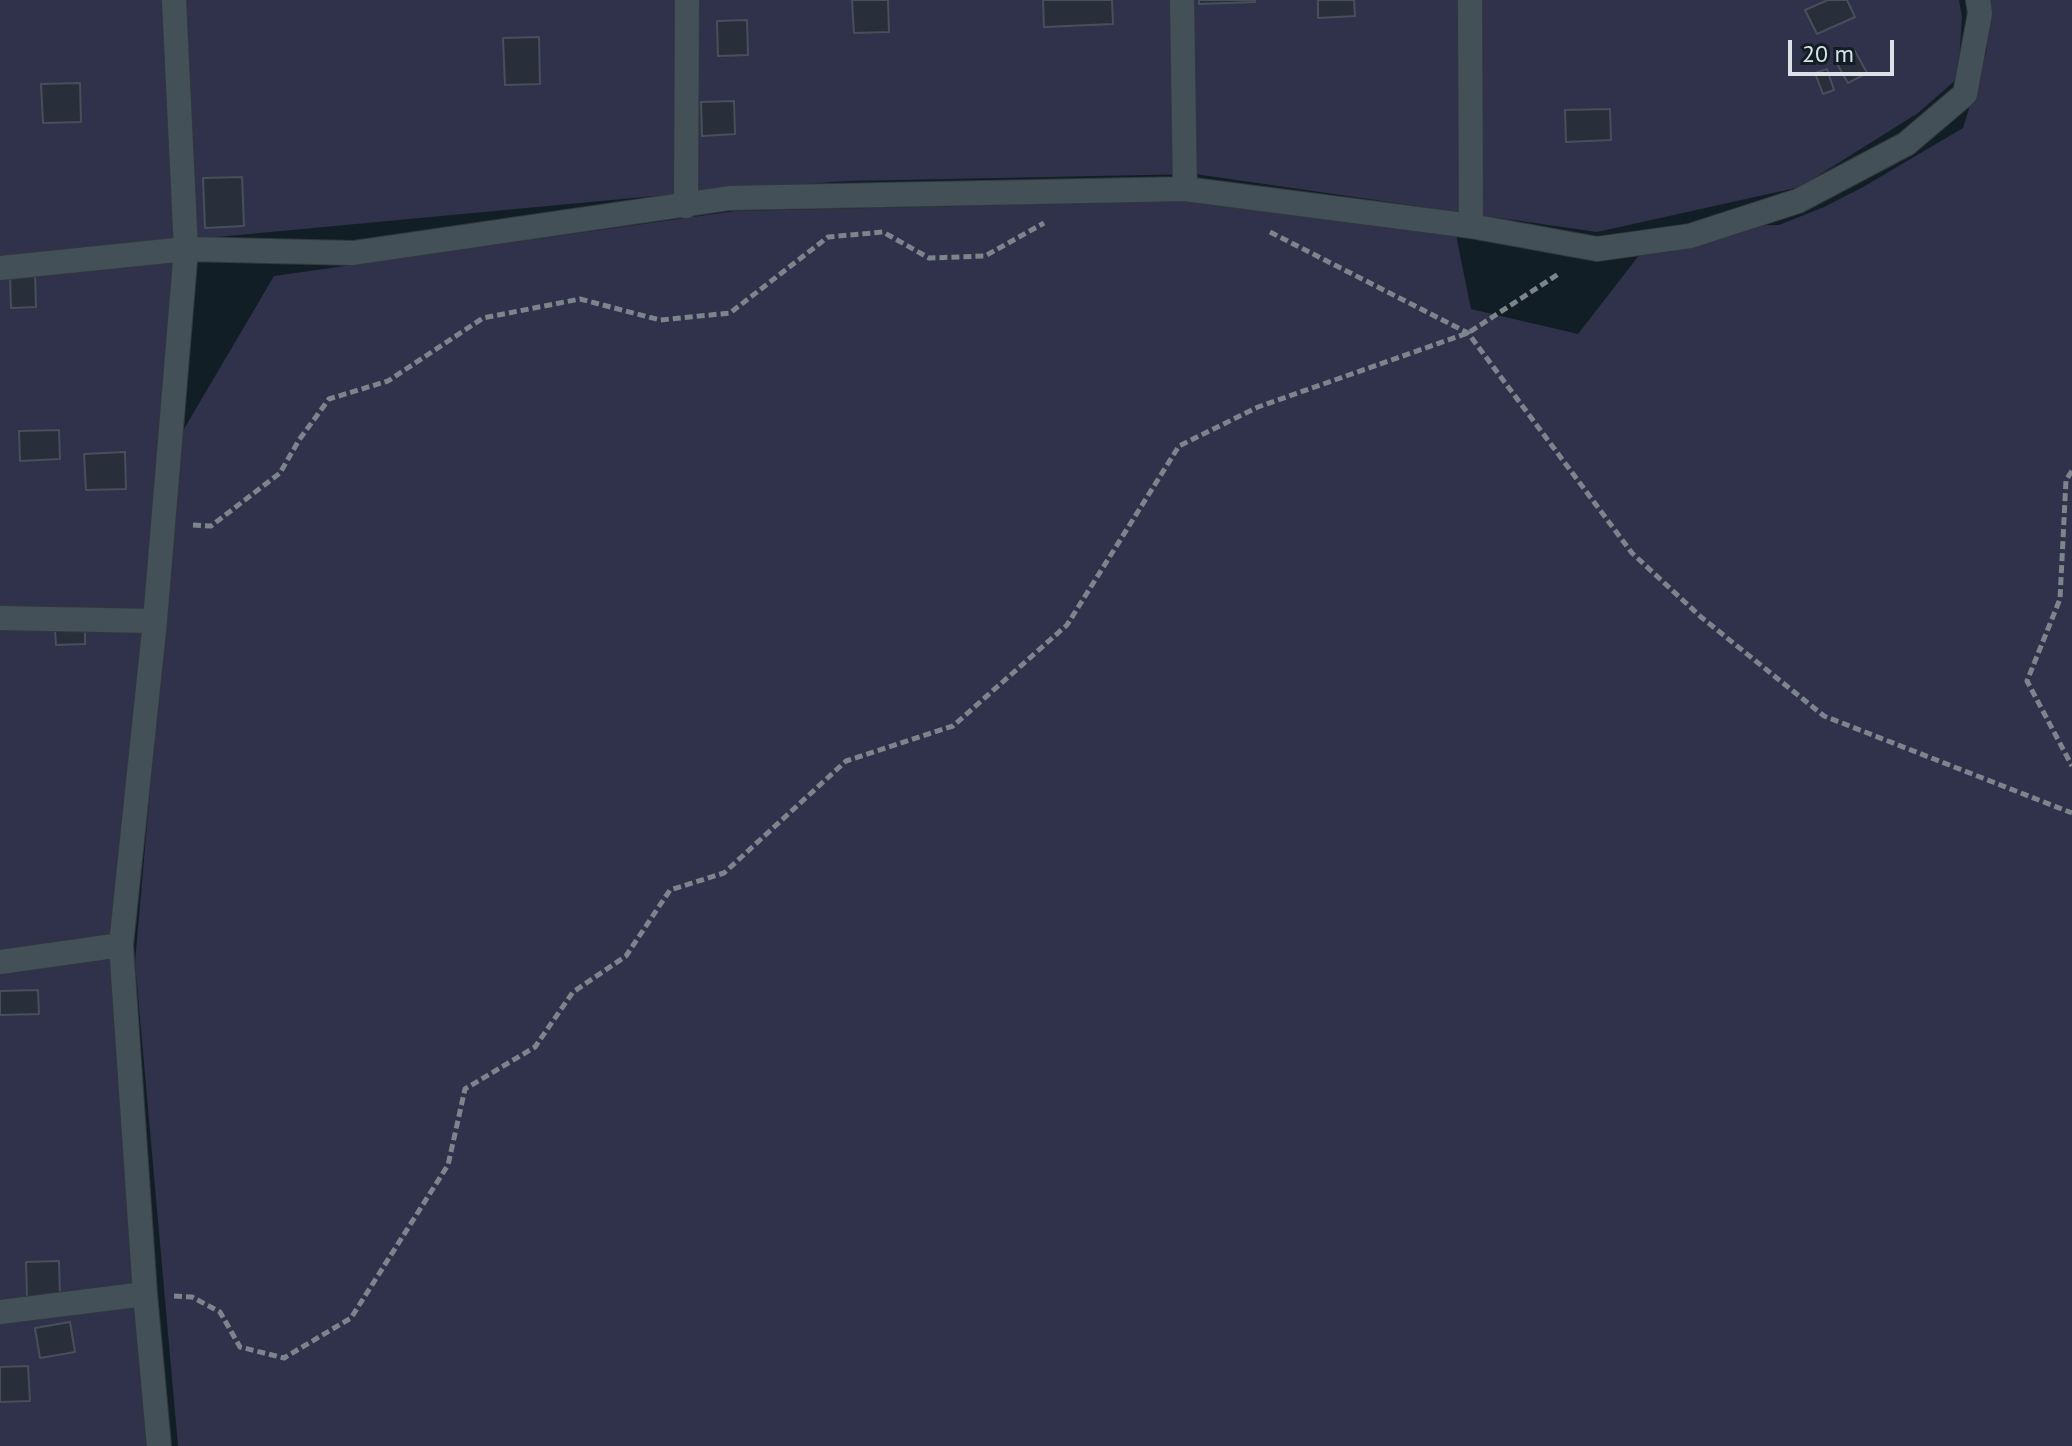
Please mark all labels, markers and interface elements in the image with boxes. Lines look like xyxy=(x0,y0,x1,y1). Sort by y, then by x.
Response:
scale bar xyxy=(1792,24,1898,74)
text: 20 m xyxy=(1802,38,1854,69)

